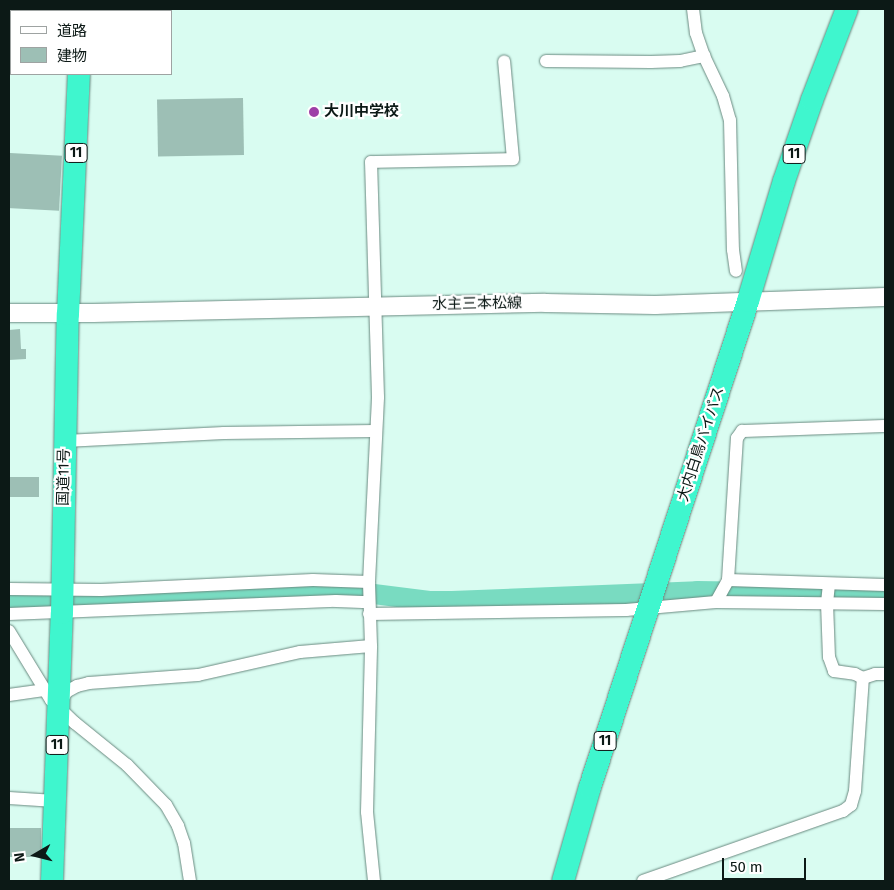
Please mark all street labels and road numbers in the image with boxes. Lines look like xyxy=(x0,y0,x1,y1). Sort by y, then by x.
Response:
road number: 11 xyxy=(64,142,88,164)
road number: 11 xyxy=(782,142,806,166)
street label: 水主三本松線 xyxy=(432,294,522,314)
street label: 大内白鳥バイパス xyxy=(674,384,728,504)
street label: 国道11号 xyxy=(54,448,74,506)
road number: 11 xyxy=(592,729,618,752)
road number: 11 xyxy=(44,734,70,756)

